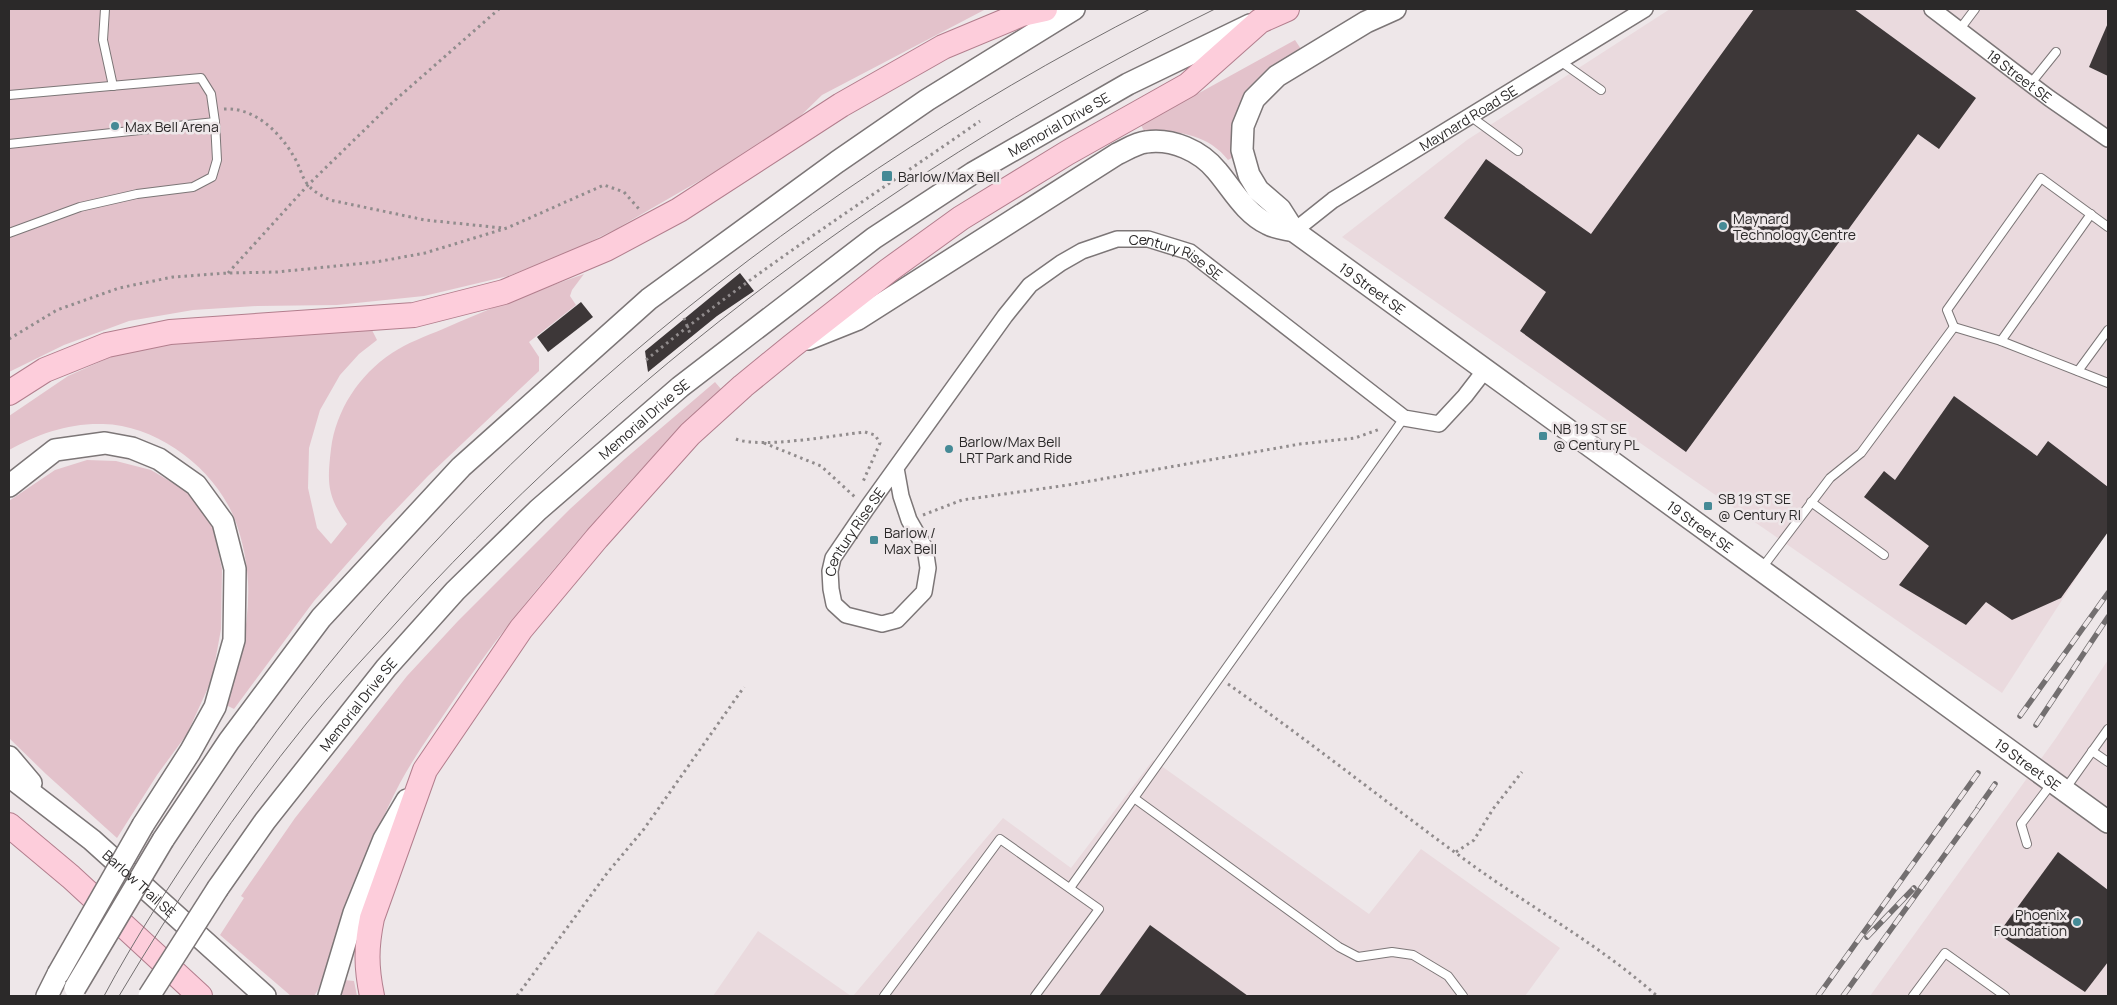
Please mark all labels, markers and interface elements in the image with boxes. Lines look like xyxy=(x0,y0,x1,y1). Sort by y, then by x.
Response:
street label: 18 Street SE xyxy=(1983,45,2056,106)
street label: Maynard Road SE xyxy=(1415,80,1520,155)
street label: Memorial Drive SE xyxy=(1004,87,1113,160)
place label: Max Bell Arena xyxy=(125,117,219,136)
marker: Max Bell Arena xyxy=(109,120,121,132)
place label: Barlow/Max Bell xyxy=(898,167,1000,186)
marker: Barlow/Max Bell xyxy=(880,169,894,183)
place label: Maynard Technology Centre xyxy=(1733,209,1856,244)
marker: Maynard Technology Centre xyxy=(1717,220,1729,232)
street label: Century Rise SE xyxy=(1129,230,1227,284)
street label: 19 Street SE xyxy=(1336,258,1410,319)
street label: Memorial Drive SE xyxy=(594,374,693,463)
place label: NB 19 ST SE @ Century PL xyxy=(1553,419,1639,454)
marker: NB 19 ST SE @ Century PL xyxy=(1537,430,1549,442)
place label: Barlow/Max Bell LRT Park and Ride xyxy=(959,432,1072,467)
marker: Barlow/Max Bell LRT Park and Ride xyxy=(943,443,955,455)
street label: Century Rise SE xyxy=(820,483,889,578)
place label: SB 19 ST SE @ Century RI xyxy=(1718,489,1801,524)
street label: 19 Street SE xyxy=(1663,496,1737,557)
marker: SB 19 ST SE @ Century RI xyxy=(1702,500,1714,512)
place label: Barlow / Max Bell xyxy=(884,523,937,558)
marker: Barlow / Max Bell xyxy=(868,534,880,546)
street label: Memorial Drive SE xyxy=(315,653,401,755)
street label: 19 Street SE xyxy=(1991,734,2065,795)
street label: Barlow Trail SE xyxy=(99,845,180,921)
place label: Phoenix Foundation xyxy=(1994,905,2068,940)
marker: Phoenix Foundation xyxy=(2071,916,2083,928)

